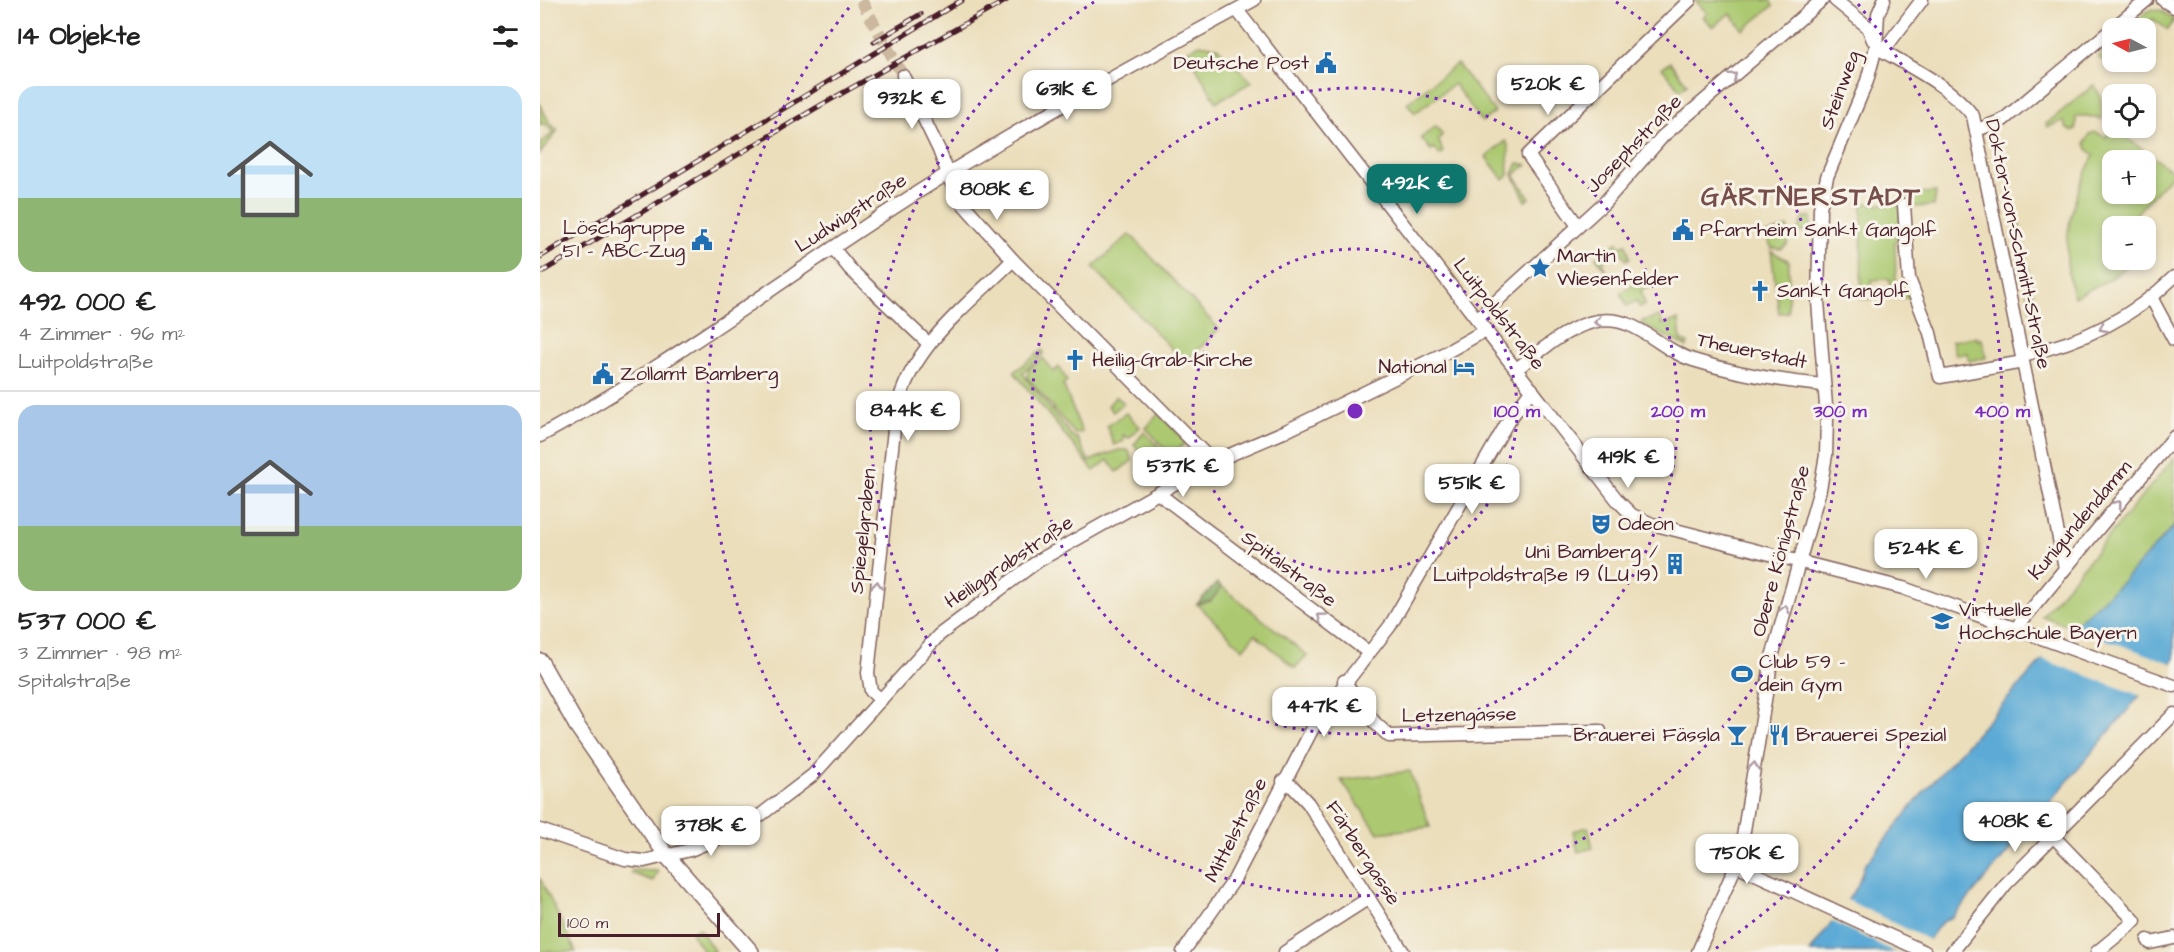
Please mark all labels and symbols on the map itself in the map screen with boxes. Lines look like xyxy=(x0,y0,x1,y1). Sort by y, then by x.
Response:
north arrow xyxy=(2102,18,2156,72)
street label: Steinweg xyxy=(1813,47,1868,134)
place label: Deutsche Post xyxy=(1173,49,1309,77)
public building icon: Deutsche Post xyxy=(1314,51,1338,75)
pin: 520K € xyxy=(1499,65,1597,116)
pin: 631K € xyxy=(1018,70,1116,121)
one-way arrow xyxy=(1726,72,1737,83)
pin: 932K € xyxy=(863,79,961,130)
street label: Josephstraße xyxy=(1579,88,1689,200)
street label: Doktor-von-Schmitt-Straße xyxy=(1978,117,2058,372)
pin: 492K € xyxy=(1368,164,1466,215)
street label: Ludwigstraße xyxy=(790,166,913,260)
pin: 808K € xyxy=(948,170,1046,221)
district label: GÄRTNERSTADT xyxy=(1701,179,1921,215)
place label: Löschgruppe 51 - ABC-Zug xyxy=(563,214,685,266)
place label: Pfarrheim Sankt Gangolf xyxy=(1700,216,1936,245)
public building icon: Pfarrheim Sankt Gangolf xyxy=(1671,218,1695,242)
public building icon: Löschgruppe 51 - ABC-Zug xyxy=(690,228,714,252)
place label: Martin Wiesenfelder xyxy=(1557,242,1678,293)
street label: Luitpoldstraße xyxy=(1446,252,1552,376)
place icon: Martin Wiesenfelder xyxy=(1528,256,1552,280)
place label: Sankt Gangolf xyxy=(1777,277,1909,306)
church icon: Sankt Gangolf xyxy=(1748,279,1772,303)
one-way arrow xyxy=(1593,315,1603,327)
one-way arrow xyxy=(2099,321,2109,332)
street label: Theuerstadt xyxy=(1694,326,1810,376)
place label: Heilig-Grab-Kirche xyxy=(1092,346,1253,375)
church icon: Heilig-Grab-Kirche xyxy=(1063,348,1087,372)
place label: National xyxy=(1379,353,1447,381)
hotel icon: National xyxy=(1452,355,1476,379)
place label: Zollamt Bamberg xyxy=(620,360,778,389)
public building icon: Zollamt Bamberg xyxy=(591,362,615,386)
pin: 844K € xyxy=(859,391,957,442)
text: 100 m xyxy=(1494,399,1541,424)
text: 200 m xyxy=(1650,399,1706,424)
text: 300 m xyxy=(1812,399,1868,424)
text: 400 m xyxy=(1974,399,2031,424)
centre of rings xyxy=(1345,401,1365,421)
pin: 419K € xyxy=(1579,438,1677,489)
pin: 537K € xyxy=(1134,447,1232,498)
street label: Kunigundendamm xyxy=(2022,454,2139,586)
street label: Obere Königstraße xyxy=(1745,462,1818,640)
pin: 551K € xyxy=(1423,464,1521,515)
street label: Spiegelgraben xyxy=(843,467,884,595)
one-way arrow xyxy=(2111,500,2122,511)
street label: Heiliggrabstraße xyxy=(939,508,1080,616)
place label: Odeon xyxy=(1618,510,1674,538)
theatre icon: Odeon xyxy=(1589,512,1613,536)
street label: Spitalstraße xyxy=(1236,524,1343,614)
pin: 524K € xyxy=(1877,529,1975,580)
place label: Uni Bamberg / Luitpoldstraße 19 (LU 19) xyxy=(1433,538,1658,589)
building icon: Uni Bamberg / Luitpoldstraße 19 (LU 19) xyxy=(1663,552,1687,576)
one-way arrow xyxy=(870,580,883,589)
place label: Virtuelle Hochschule Bayern xyxy=(1959,596,2137,648)
one-way arrow xyxy=(1777,604,1790,614)
school or university icon: Virtuelle Hochschule Bayern xyxy=(1930,609,1954,633)
one-way arrow xyxy=(1317,613,1328,624)
place label: Club 59 - dein Gym xyxy=(1759,648,1845,700)
sports icon: Club 59 - dein Gym xyxy=(1730,662,1754,686)
pin: 447K € xyxy=(1275,687,1373,738)
street label: Letzengasse xyxy=(1401,700,1517,731)
place label: Brauerei Fässla xyxy=(1573,721,1720,749)
place label: Brauerei Spezial xyxy=(1796,721,1946,749)
bar icon: Brauerei Fässla xyxy=(1725,723,1749,747)
restaurant icon: Brauerei Spezial xyxy=(1767,723,1791,747)
one-way arrow xyxy=(1747,762,1760,771)
street label: Mittelstraße xyxy=(1198,773,1274,887)
street label: Färbergasse xyxy=(1318,795,1407,911)
pin: 408K € xyxy=(1966,802,2064,853)
pin: 378K € xyxy=(662,806,760,857)
pin: 750K € xyxy=(1698,834,1796,885)
scale bar xyxy=(558,910,720,938)

